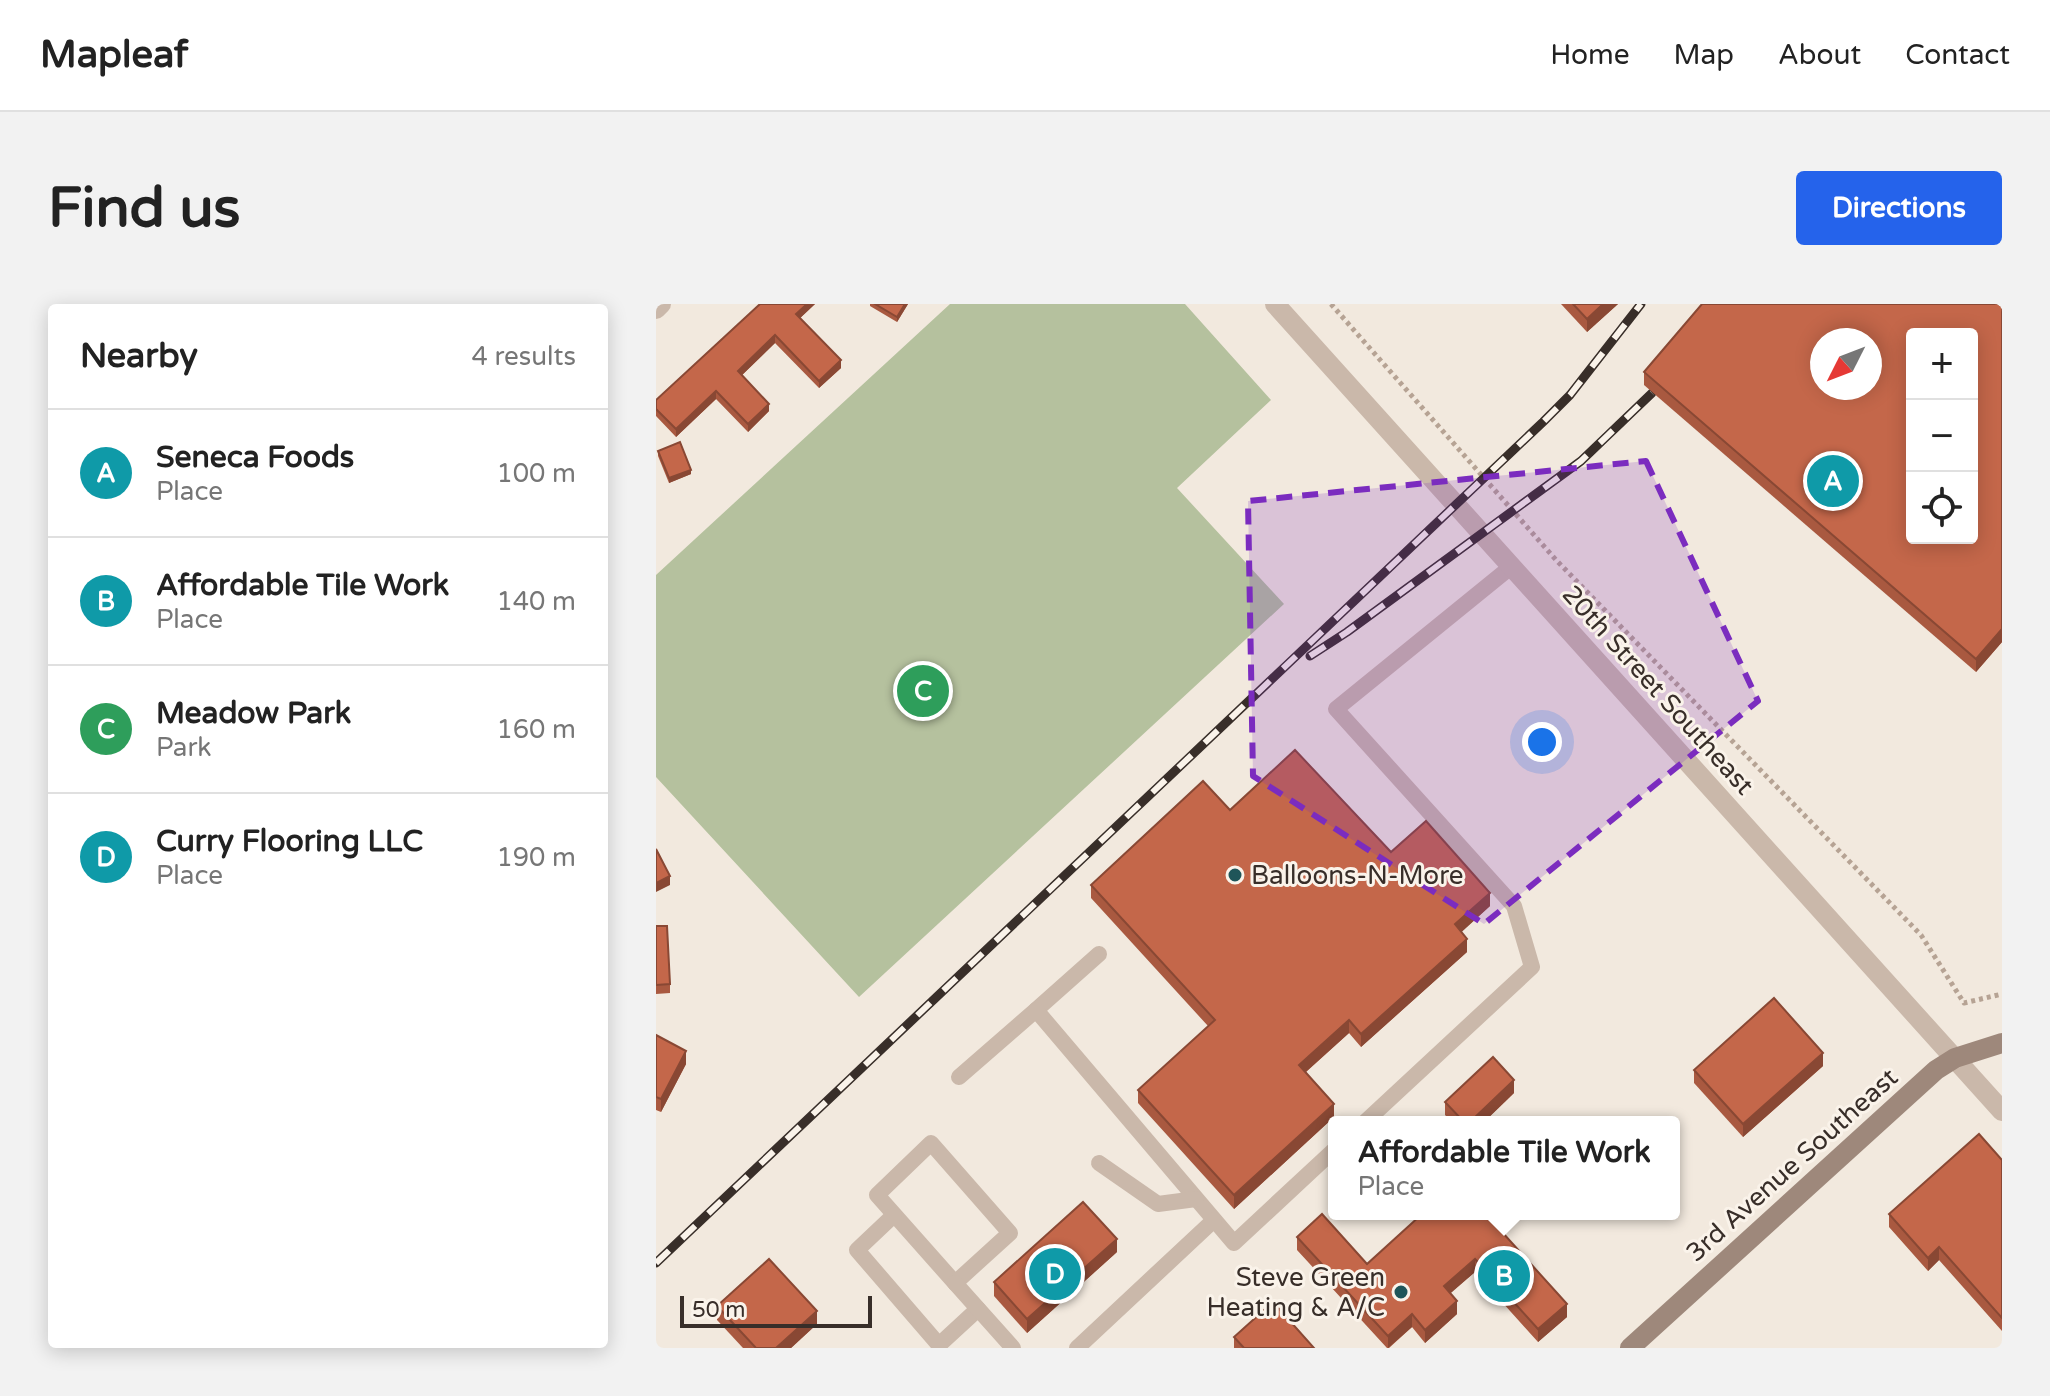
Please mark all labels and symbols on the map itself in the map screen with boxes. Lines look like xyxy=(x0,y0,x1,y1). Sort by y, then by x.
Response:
north arrow xyxy=(1810,328,1882,400)
pin: A xyxy=(1807,451,1859,511)
street label: 20th Street Southeast xyxy=(1556,579,1760,801)
pin: C xyxy=(897,661,949,721)
your location xyxy=(1522,722,1562,762)
place label: Balloons-N-More xyxy=(1251,860,1463,891)
marker: Balloons-N-More xyxy=(1226,866,1244,884)
street label: 3rd Avenue Southeast xyxy=(1680,1062,1904,1268)
pin: D xyxy=(1029,1244,1081,1304)
pin: B xyxy=(1478,1246,1530,1306)
place label: Steve Green Heating & A/C xyxy=(1207,1262,1385,1323)
marker: Steve Green Heating & A/C xyxy=(1392,1283,1410,1301)
scale bar xyxy=(680,1292,872,1328)

